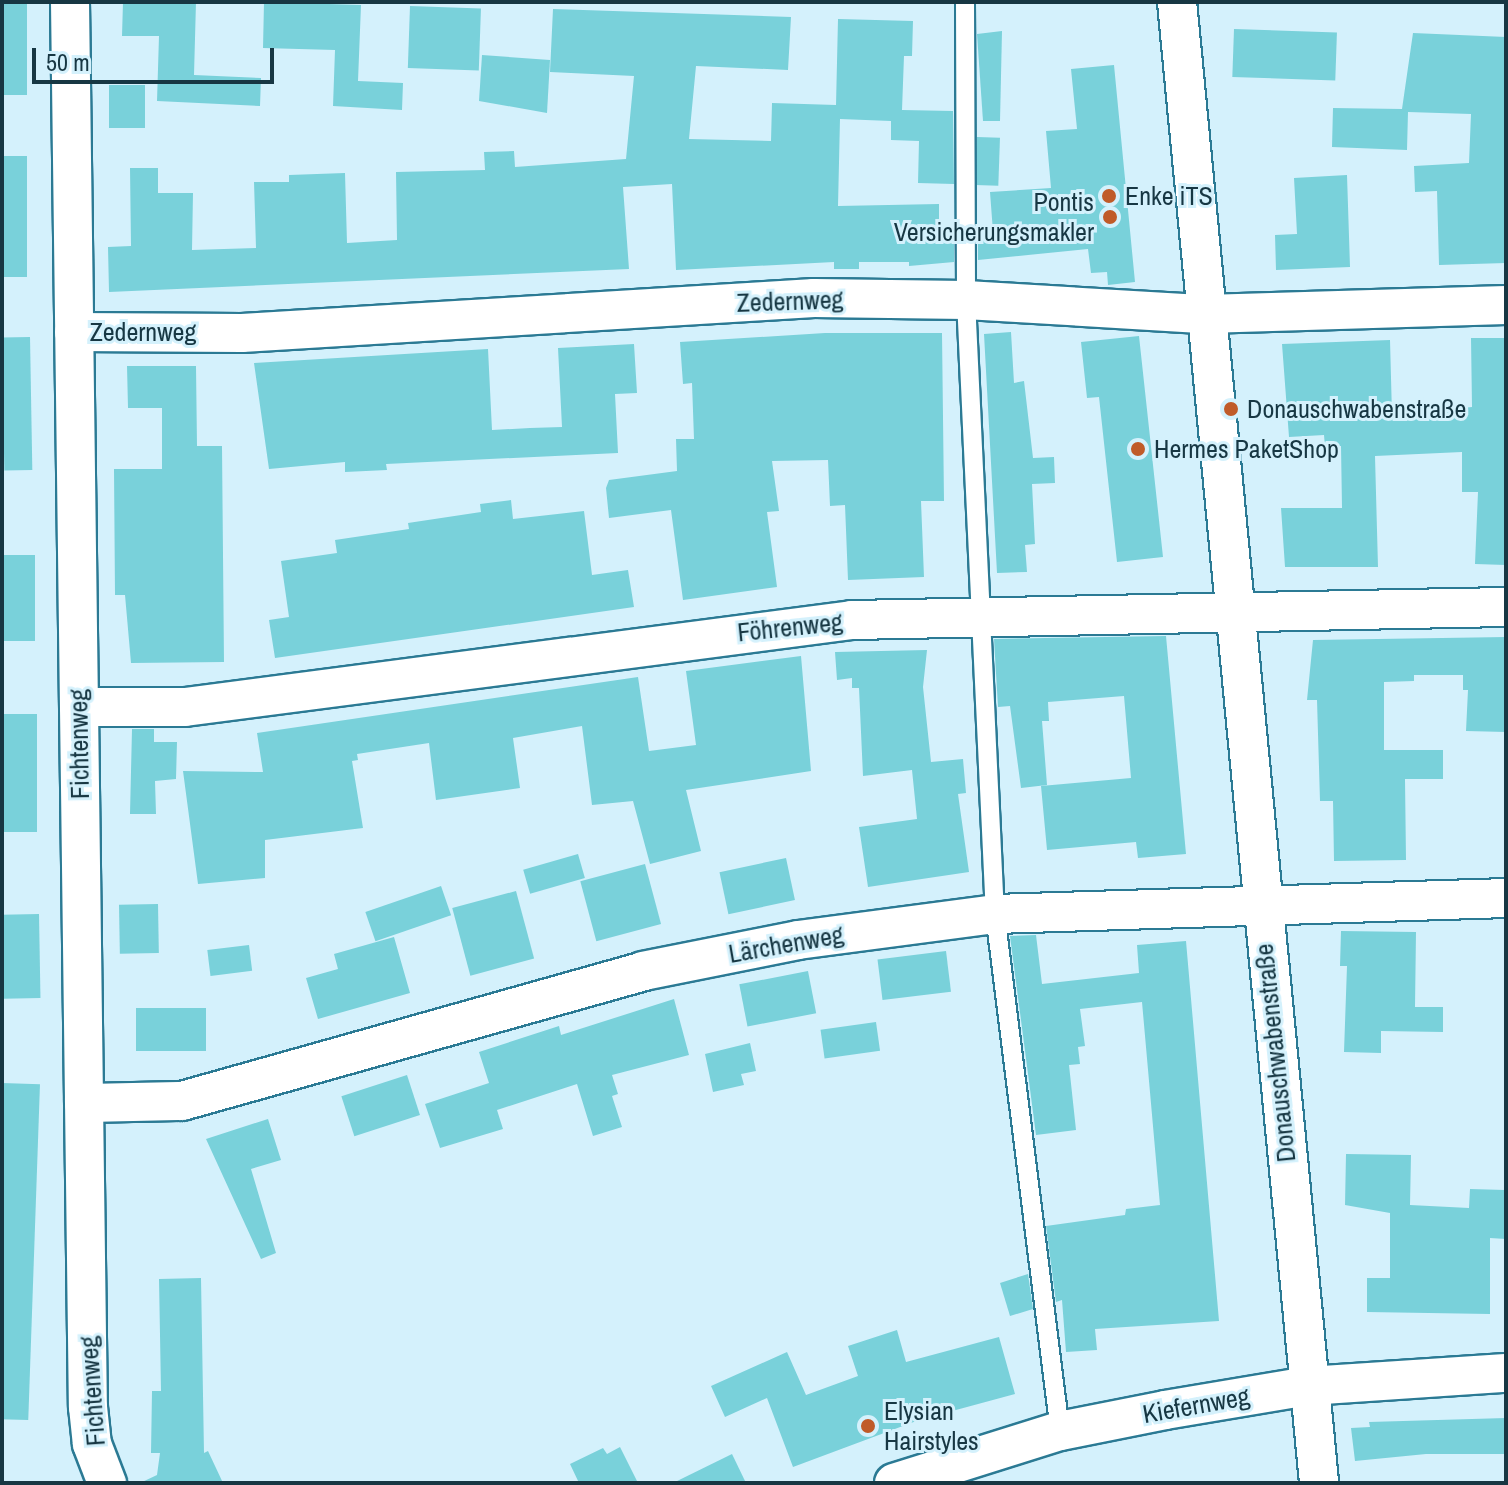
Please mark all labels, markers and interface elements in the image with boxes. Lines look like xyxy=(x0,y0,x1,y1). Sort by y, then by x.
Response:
scale bar xyxy=(36,32,278,82)
text: 50 m xyxy=(46,46,90,78)
place label: Enke iTS xyxy=(1125,180,1213,212)
place label: Pontis Versicherungsmakler xyxy=(894,186,1094,248)
marker: Enke iTS xyxy=(1100,187,1118,205)
marker: Pontis Versicherungsmakler xyxy=(1101,208,1119,226)
street label: Zedernweg xyxy=(736,284,844,318)
street label: Zedernweg xyxy=(90,316,196,348)
place label: Donauschwabenstraße xyxy=(1247,393,1466,425)
marker: Donauschwabenstraße xyxy=(1222,400,1240,418)
place label: Hermes PaketShop xyxy=(1154,433,1339,465)
marker: Hermes PaketShop xyxy=(1129,440,1147,458)
street label: Föhrenweg xyxy=(736,606,844,648)
street label: Fichtenweg xyxy=(62,689,96,799)
street label: Lärchenweg xyxy=(726,919,846,969)
street label: Donauschwabenstraße xyxy=(1248,942,1302,1164)
street label: Fichtenweg xyxy=(73,1335,111,1447)
street label: Kiefernweg xyxy=(1140,1380,1252,1430)
place label: Elysian Hairstyles xyxy=(884,1395,979,1456)
marker: Elysian Hairstyles xyxy=(859,1417,877,1435)

